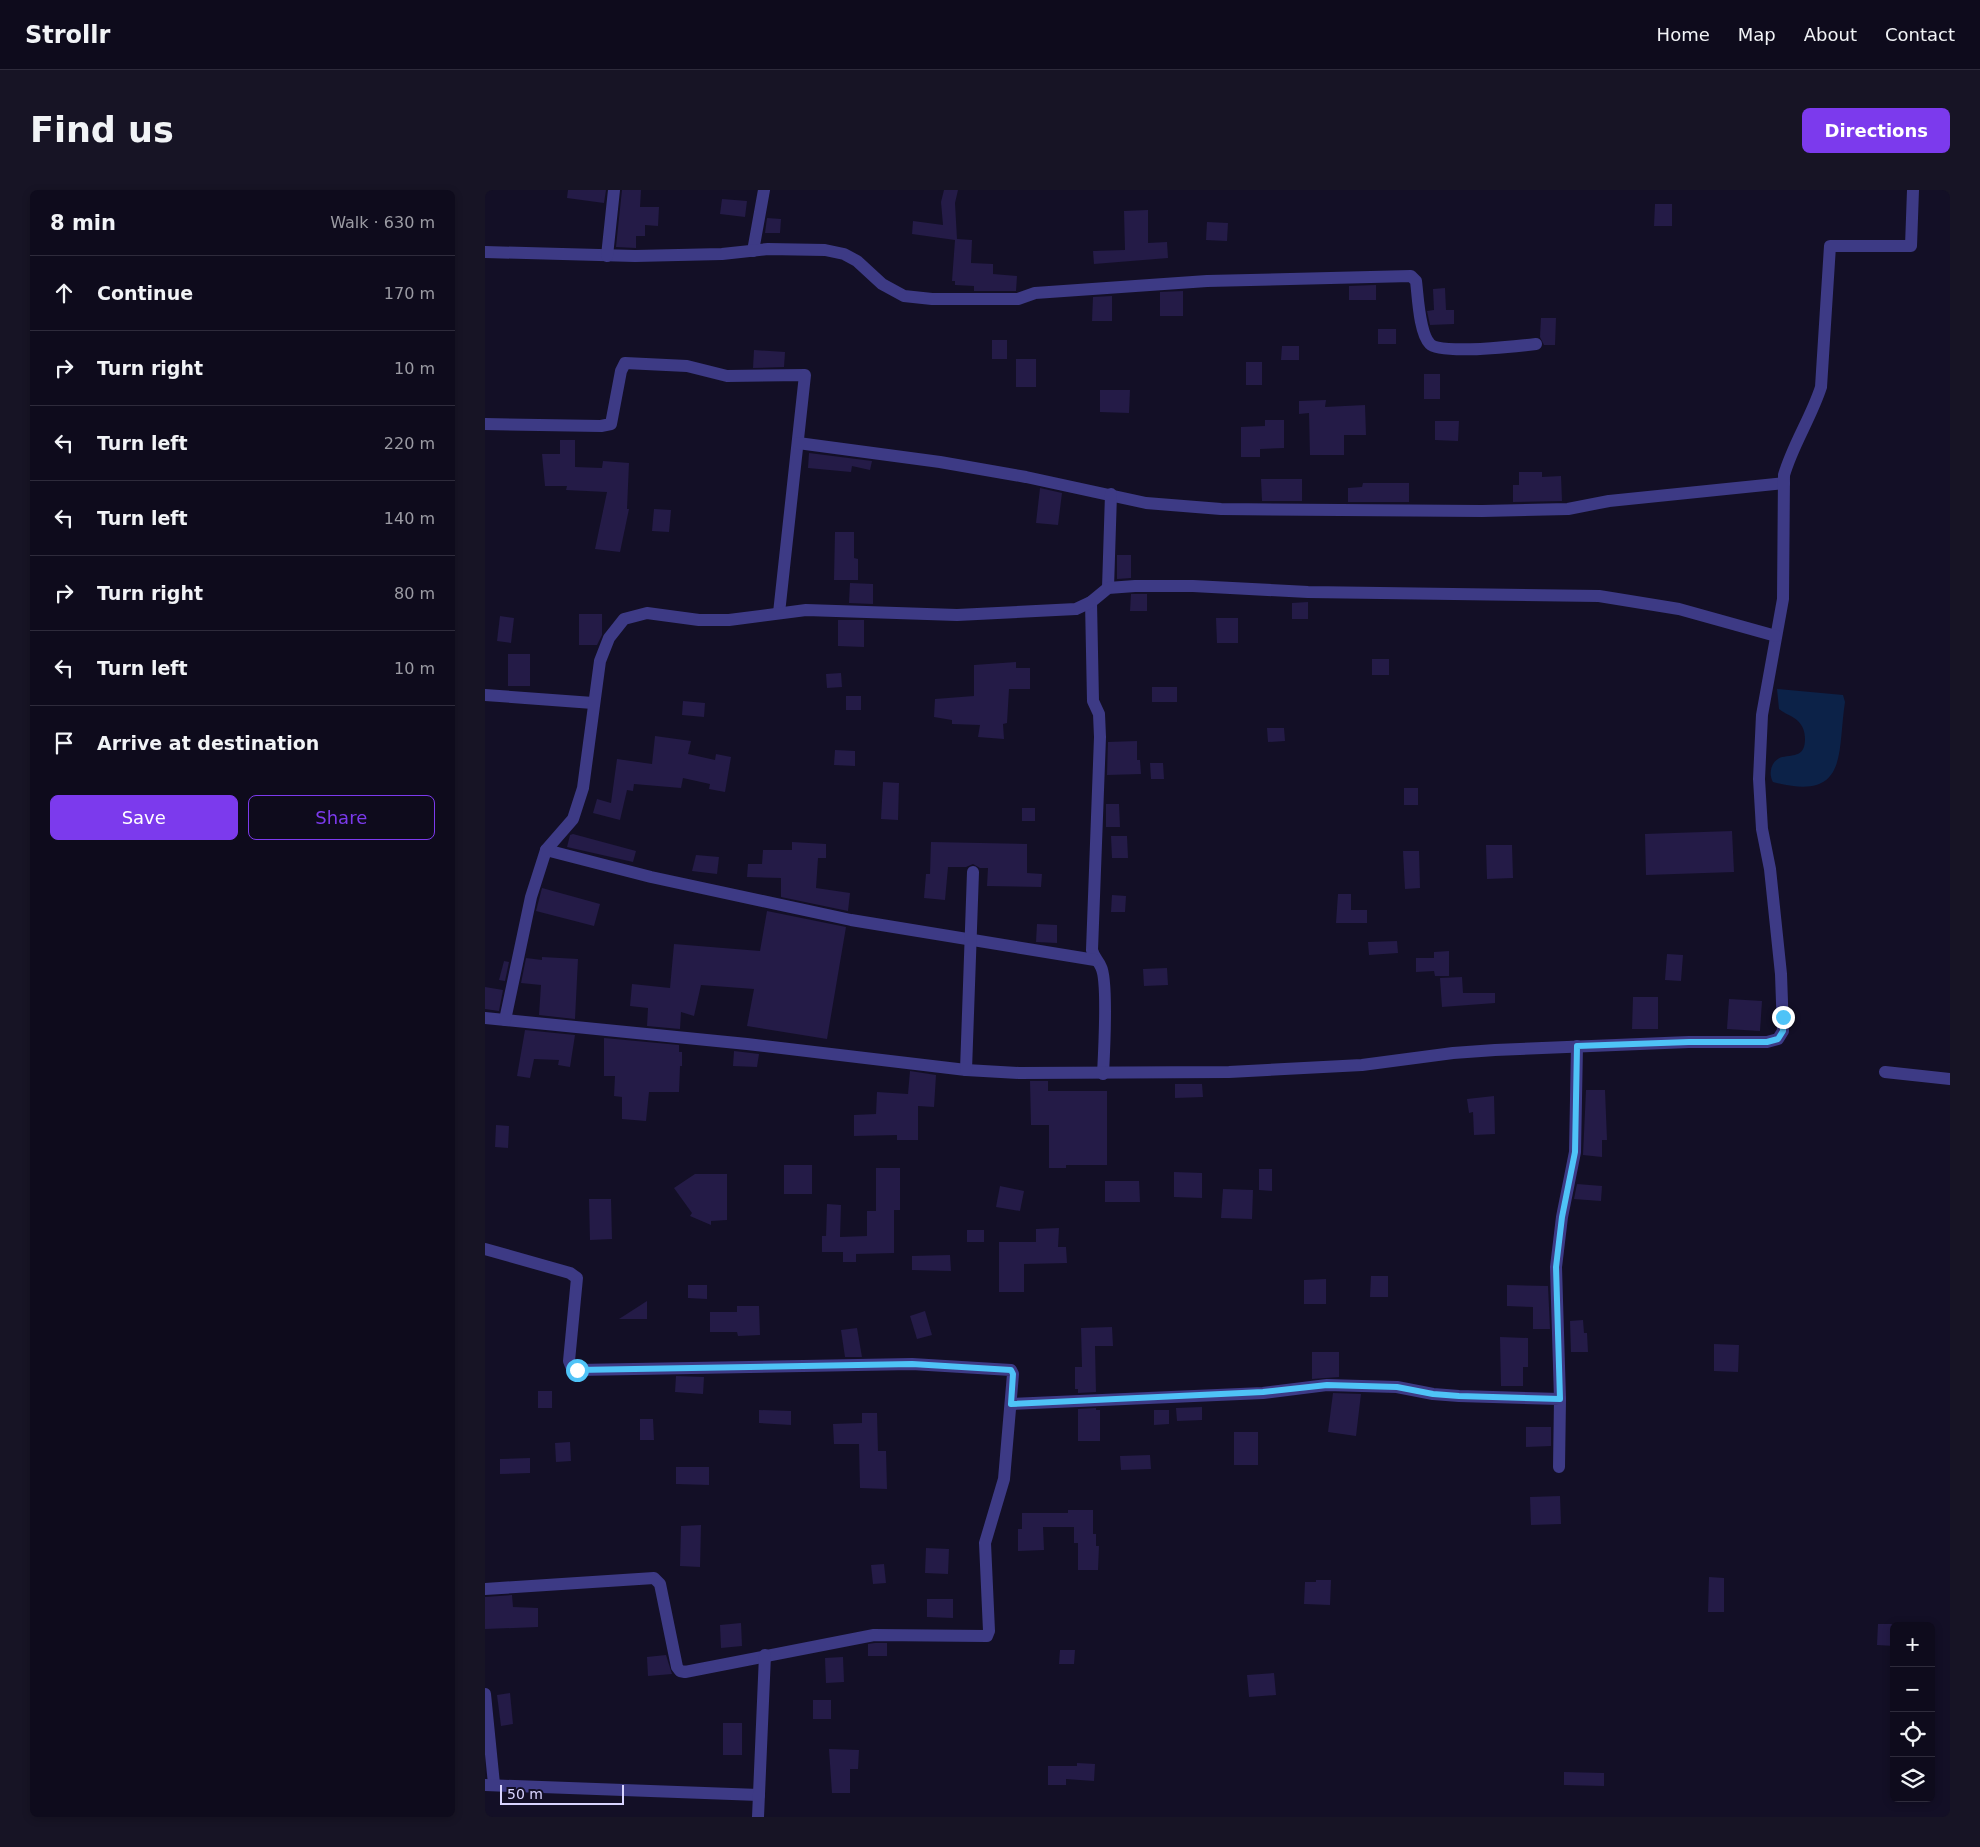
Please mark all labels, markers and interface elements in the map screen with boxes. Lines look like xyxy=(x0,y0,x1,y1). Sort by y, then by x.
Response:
text: Strollr xyxy=(25,21,110,49)
text: Home xyxy=(1657,24,1710,45)
text: Map xyxy=(1738,24,1776,45)
text: About xyxy=(1804,24,1857,45)
text: Contact xyxy=(1885,24,1955,45)
button: Directions xyxy=(1802,108,1950,153)
text: Find us xyxy=(30,110,174,150)
text: 8 min xyxy=(50,211,116,235)
text: Walk · 630 m xyxy=(330,213,435,232)
icon: ahead xyxy=(50,279,78,307)
text: Continue xyxy=(97,282,193,304)
text: 170 m xyxy=(384,284,435,303)
icon: right xyxy=(50,354,78,382)
text: Turn right xyxy=(97,357,203,379)
text: 10 m xyxy=(394,359,435,378)
icon: left xyxy=(50,429,78,457)
text: Turn left xyxy=(97,432,188,454)
text: 220 m xyxy=(384,434,435,453)
icon: left xyxy=(50,504,78,532)
text: Turn left xyxy=(97,507,188,529)
text: 140 m xyxy=(384,509,435,528)
icon: right xyxy=(50,579,78,607)
text: Turn right xyxy=(97,582,203,604)
text: 80 m xyxy=(394,584,435,603)
icon: left xyxy=(50,654,78,682)
text: Turn left xyxy=(97,657,188,679)
text: 10 m xyxy=(394,659,435,678)
icon: arrive xyxy=(50,729,78,757)
text: Arrive at destination xyxy=(97,732,319,754)
button: Save xyxy=(50,795,238,840)
button: Share xyxy=(248,795,435,840)
route end xyxy=(1772,1006,1795,1029)
route start xyxy=(566,1359,589,1382)
map controls xyxy=(1890,1622,1935,1802)
button: + xyxy=(1890,1622,1935,1667)
button: − xyxy=(1890,1667,1935,1712)
button: locate xyxy=(1890,1712,1935,1757)
button: layers xyxy=(1890,1757,1935,1802)
scale bar xyxy=(500,1782,624,1805)
text: 50 m xyxy=(507,1786,543,1802)

